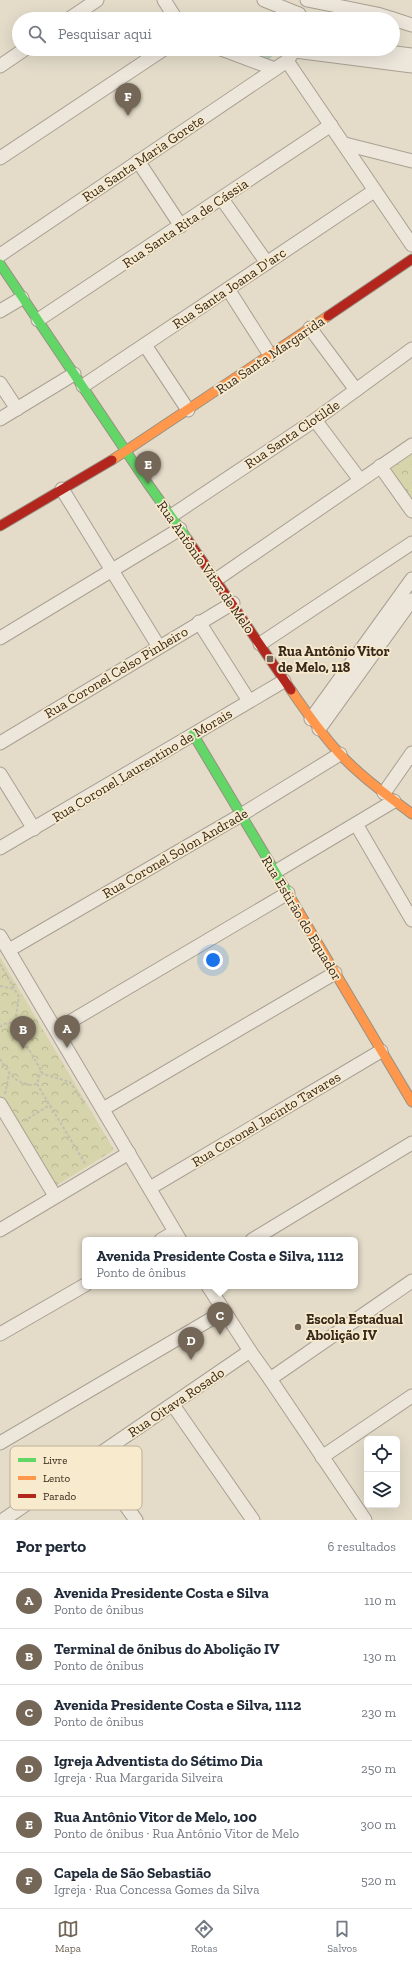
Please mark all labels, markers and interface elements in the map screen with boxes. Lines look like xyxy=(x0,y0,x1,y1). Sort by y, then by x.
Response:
search box xyxy=(12,12,400,56)
icon: search xyxy=(26,23,48,45)
text: Pesquisar aqui xyxy=(58,25,152,43)
pin: F xyxy=(115,83,141,116)
street label: Rua Santa Maria Gorete xyxy=(79,111,208,206)
street label: Rua Santa Rita de Cássia xyxy=(119,175,251,272)
street label: Rua Santa Joana D'arc xyxy=(169,244,289,333)
street label: Rua Santa Margarida xyxy=(213,313,328,398)
street label: Rua Santa Clotilde xyxy=(242,396,343,472)
pin: E xyxy=(135,451,161,484)
street label: Rua Antônio Vitor de Melo xyxy=(153,498,258,637)
street label: Rua Coronel Celso Pinheiro xyxy=(41,623,191,722)
place label: Rua Antônio Vitor de Melo, 118 xyxy=(278,643,390,676)
marker: Rua Antônio Vitor de Melo, 118 xyxy=(265,654,275,664)
street label: Rua Coronel Laurentino de Morais xyxy=(49,705,235,826)
street label: Rua Coronel Solon Andrade xyxy=(99,805,251,902)
street label: Rua Estirão do Equador xyxy=(258,853,345,984)
your location xyxy=(203,950,223,970)
pin: A xyxy=(54,1015,80,1048)
pin: B xyxy=(10,1016,36,1049)
street label: Rua Coronel Jacinto Tavares xyxy=(189,1068,344,1171)
popup xyxy=(82,1237,358,1289)
text: Avenida Presidente Costa e Silva, 1112 xyxy=(96,1247,344,1265)
text: Ponto de ônibus xyxy=(96,1265,186,1280)
pin: C xyxy=(207,1302,233,1335)
place label: Escola Estadual Abolição IV xyxy=(306,1311,403,1344)
marker: Escola Estadual Abolição IV xyxy=(293,1322,303,1332)
pin: D xyxy=(178,1327,204,1360)
street label: Rua Oitava Rosado xyxy=(125,1364,228,1441)
map controls xyxy=(364,1436,400,1508)
button: locate xyxy=(364,1436,400,1472)
legend xyxy=(10,1446,142,1510)
text: Livre xyxy=(43,1454,67,1467)
text: Lento xyxy=(43,1472,71,1485)
button: layers xyxy=(364,1472,400,1508)
text: Parado xyxy=(43,1490,77,1503)
text: Por perto xyxy=(16,1536,86,1556)
text: 6 resultados xyxy=(328,1539,396,1554)
text: Avenida Presidente Costa e Silva xyxy=(54,1584,269,1602)
text: A xyxy=(25,1593,33,1608)
text: 110 m xyxy=(364,1593,396,1608)
text: Ponto de ônibus xyxy=(54,1602,144,1617)
text: Terminal de õnibus do Abolição IV xyxy=(54,1640,280,1658)
text: B xyxy=(25,1649,33,1664)
text: 130 m xyxy=(363,1649,396,1664)
text: Ponto de ônibus xyxy=(54,1658,144,1673)
text: Avenida Presidente Costa e Silva, 1112 xyxy=(54,1696,301,1714)
text: C xyxy=(25,1705,33,1720)
text: 230 m xyxy=(361,1705,396,1720)
text: Ponto de ônibus xyxy=(54,1714,144,1729)
text: Igreja Adventista do Sétimo Dia xyxy=(54,1752,263,1770)
text: D xyxy=(24,1761,34,1776)
text: 250 m xyxy=(361,1761,396,1776)
text: Igreja · Rua Margarida Silveira xyxy=(54,1770,223,1785)
text: Rua Antônio Vitor de Melo, 100 xyxy=(54,1808,257,1826)
text: E xyxy=(25,1817,33,1832)
text: 300 m xyxy=(360,1817,396,1832)
text: Ponto de ônibus · Rua Antônio Vitor de Melo xyxy=(54,1826,299,1841)
text: Capela de São Sebastião xyxy=(54,1864,211,1882)
text: F xyxy=(25,1873,33,1888)
text: 520 m xyxy=(361,1873,396,1888)
text: Igreja · Rua Concessa Gomes da Silva xyxy=(54,1882,259,1897)
tab: Mapa xyxy=(55,1918,81,1955)
tab: Rotas xyxy=(191,1918,217,1955)
tab: Salvos xyxy=(327,1918,357,1955)

